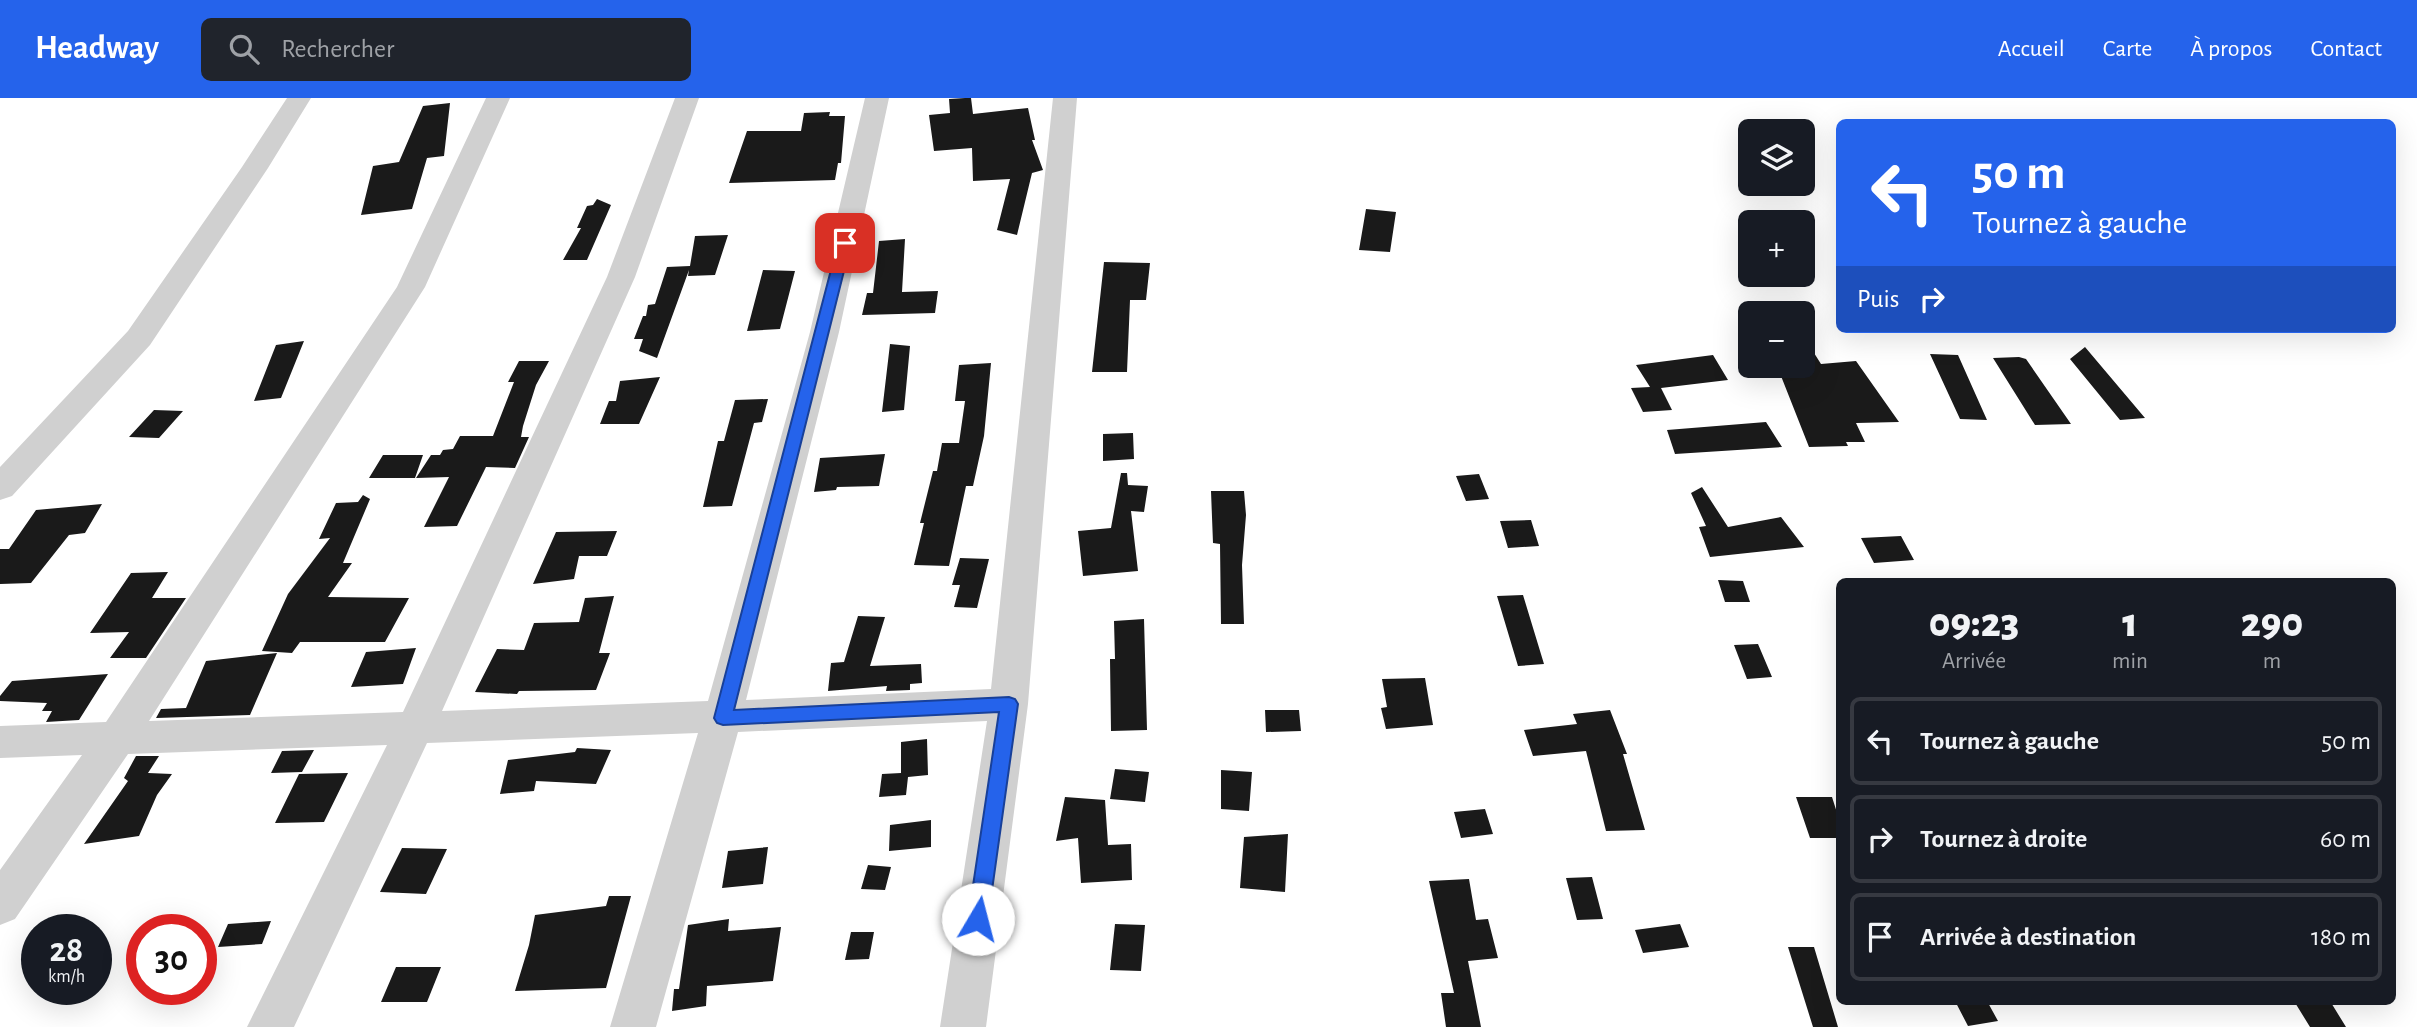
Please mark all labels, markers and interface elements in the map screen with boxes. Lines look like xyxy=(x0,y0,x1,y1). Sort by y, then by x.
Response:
search box xyxy=(201,18,691,81)
icon: search xyxy=(225,30,263,68)
text: Headway xyxy=(35,32,159,65)
text: Rechercher xyxy=(281,36,394,62)
text: Accueil xyxy=(1998,37,2065,61)
text: Carte xyxy=(2103,37,2152,61)
text: À propos xyxy=(2190,37,2272,61)
text: Contact xyxy=(2310,37,2382,61)
map controls xyxy=(1738,119,1815,378)
button: layers xyxy=(1738,119,1815,196)
icon: left xyxy=(1857,147,1948,238)
text: 50 m xyxy=(1972,149,2066,198)
text: Tournez à gauche xyxy=(1972,207,2187,239)
button: + xyxy=(1738,210,1815,287)
pin xyxy=(815,213,875,273)
icon: arrive xyxy=(826,224,864,262)
icon: right xyxy=(1913,280,1951,318)
text: Puis xyxy=(1857,286,1899,312)
button: − xyxy=(1738,301,1815,378)
text: 09:23 xyxy=(1929,602,2019,644)
text: 1 xyxy=(2122,602,2138,644)
text: 290 xyxy=(2241,602,2303,644)
text: Arrivée xyxy=(1942,650,2006,673)
text: min xyxy=(2112,650,2148,673)
text: m xyxy=(2263,650,2281,673)
icon: left xyxy=(1861,722,1899,760)
text: Tournez à gauche xyxy=(1920,728,2099,754)
text: 50 m xyxy=(2321,728,2371,754)
icon: right xyxy=(1861,820,1899,858)
text: Tournez à droite xyxy=(1920,826,2087,852)
text: 60 m xyxy=(2320,826,2371,852)
position arrow xyxy=(941,882,1015,956)
speed limit sign: 30 xyxy=(126,914,217,1005)
icon: arrive xyxy=(1861,918,1899,956)
text: Arrivée à destination xyxy=(1920,924,2136,950)
text: 180 m xyxy=(2311,924,2371,950)
text: 28 xyxy=(50,933,83,968)
text: km/h xyxy=(48,968,85,986)

